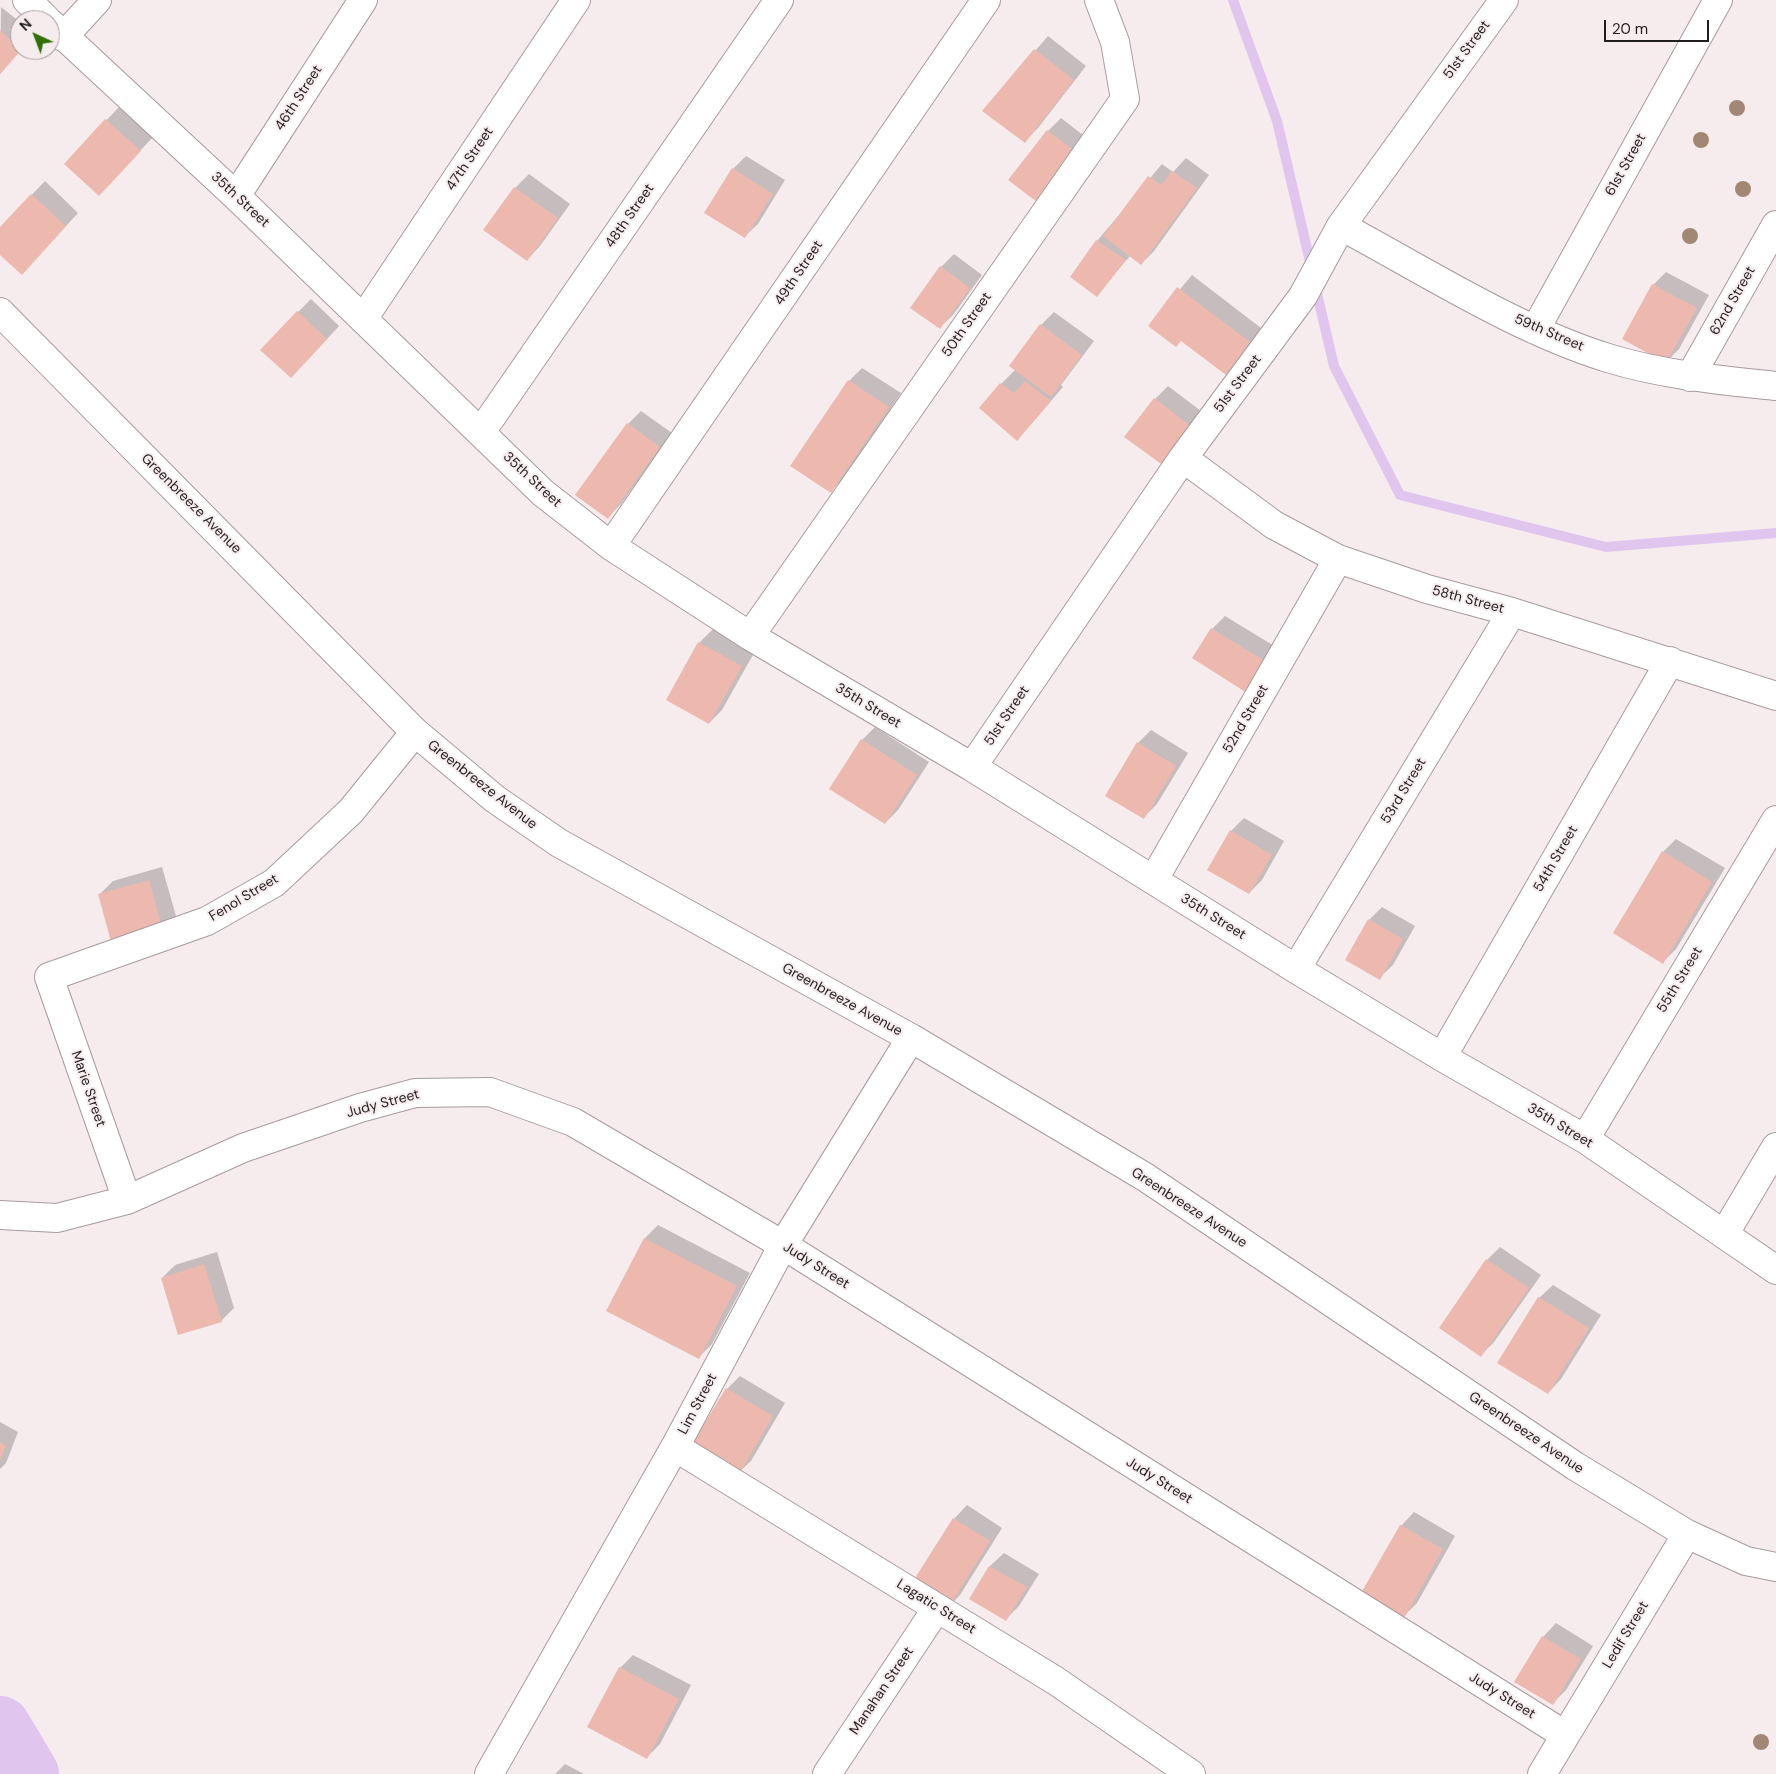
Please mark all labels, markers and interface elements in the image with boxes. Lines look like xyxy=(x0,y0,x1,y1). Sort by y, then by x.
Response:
north arrow xyxy=(10,10,60,60)
scale bar xyxy=(1606,10,1711,42)
text: N xyxy=(16,15,35,35)
street label: 51st Street xyxy=(1440,17,1494,83)
text: 20 m xyxy=(1612,19,1648,39)
street label: 46th Street xyxy=(272,62,326,134)
street label: 47th Street xyxy=(443,124,497,194)
street label: 61st Street xyxy=(1602,131,1650,199)
street label: 35th Street xyxy=(207,169,273,231)
street label: 48th Street xyxy=(602,181,658,251)
street label: 49th Street xyxy=(771,238,827,308)
street label: 62nd Street xyxy=(1707,264,1759,338)
street label: 50th Street xyxy=(939,289,995,361)
street label: 59th Street xyxy=(1512,311,1586,355)
street label: 51st Street xyxy=(1211,352,1265,416)
street label: 35th Street xyxy=(499,449,565,511)
street label: Greenbreeze Avenue xyxy=(137,450,245,558)
street label: 58th Street xyxy=(1430,582,1506,618)
street label: 35th Street xyxy=(832,680,904,732)
street label: 52nd Street xyxy=(1220,682,1272,756)
street label: 51st Street xyxy=(981,683,1033,749)
street label: Greenbreeze Avenue xyxy=(424,737,540,833)
street label: 53rd Street xyxy=(1378,755,1430,827)
street label: 54th Street xyxy=(1530,823,1582,895)
street label: Fenol Street xyxy=(206,871,282,925)
street label: 35th Street xyxy=(1177,890,1249,944)
street label: 55th Street xyxy=(1654,944,1706,1016)
street label: Greenbreeze Avenue xyxy=(779,960,905,1040)
street label: Marie Street xyxy=(67,1049,109,1129)
street label: Judy Street xyxy=(345,1086,421,1122)
street label: 35th Street xyxy=(1524,1100,1596,1152)
street label: Greenbreeze Avenue xyxy=(1128,1164,1250,1252)
street label: Judy Street xyxy=(780,1239,852,1293)
street label: Lim Street xyxy=(675,1371,721,1437)
street label: Greenbreeze Avenue xyxy=(1465,1388,1587,1478)
street label: Judy Street xyxy=(1123,1454,1195,1508)
street label: Lagatic Street xyxy=(893,1576,979,1638)
street label: Ledif Street xyxy=(1599,1598,1653,1672)
street label: Manahan Street xyxy=(846,1644,918,1738)
street label: Judy Street xyxy=(1466,1669,1538,1723)

